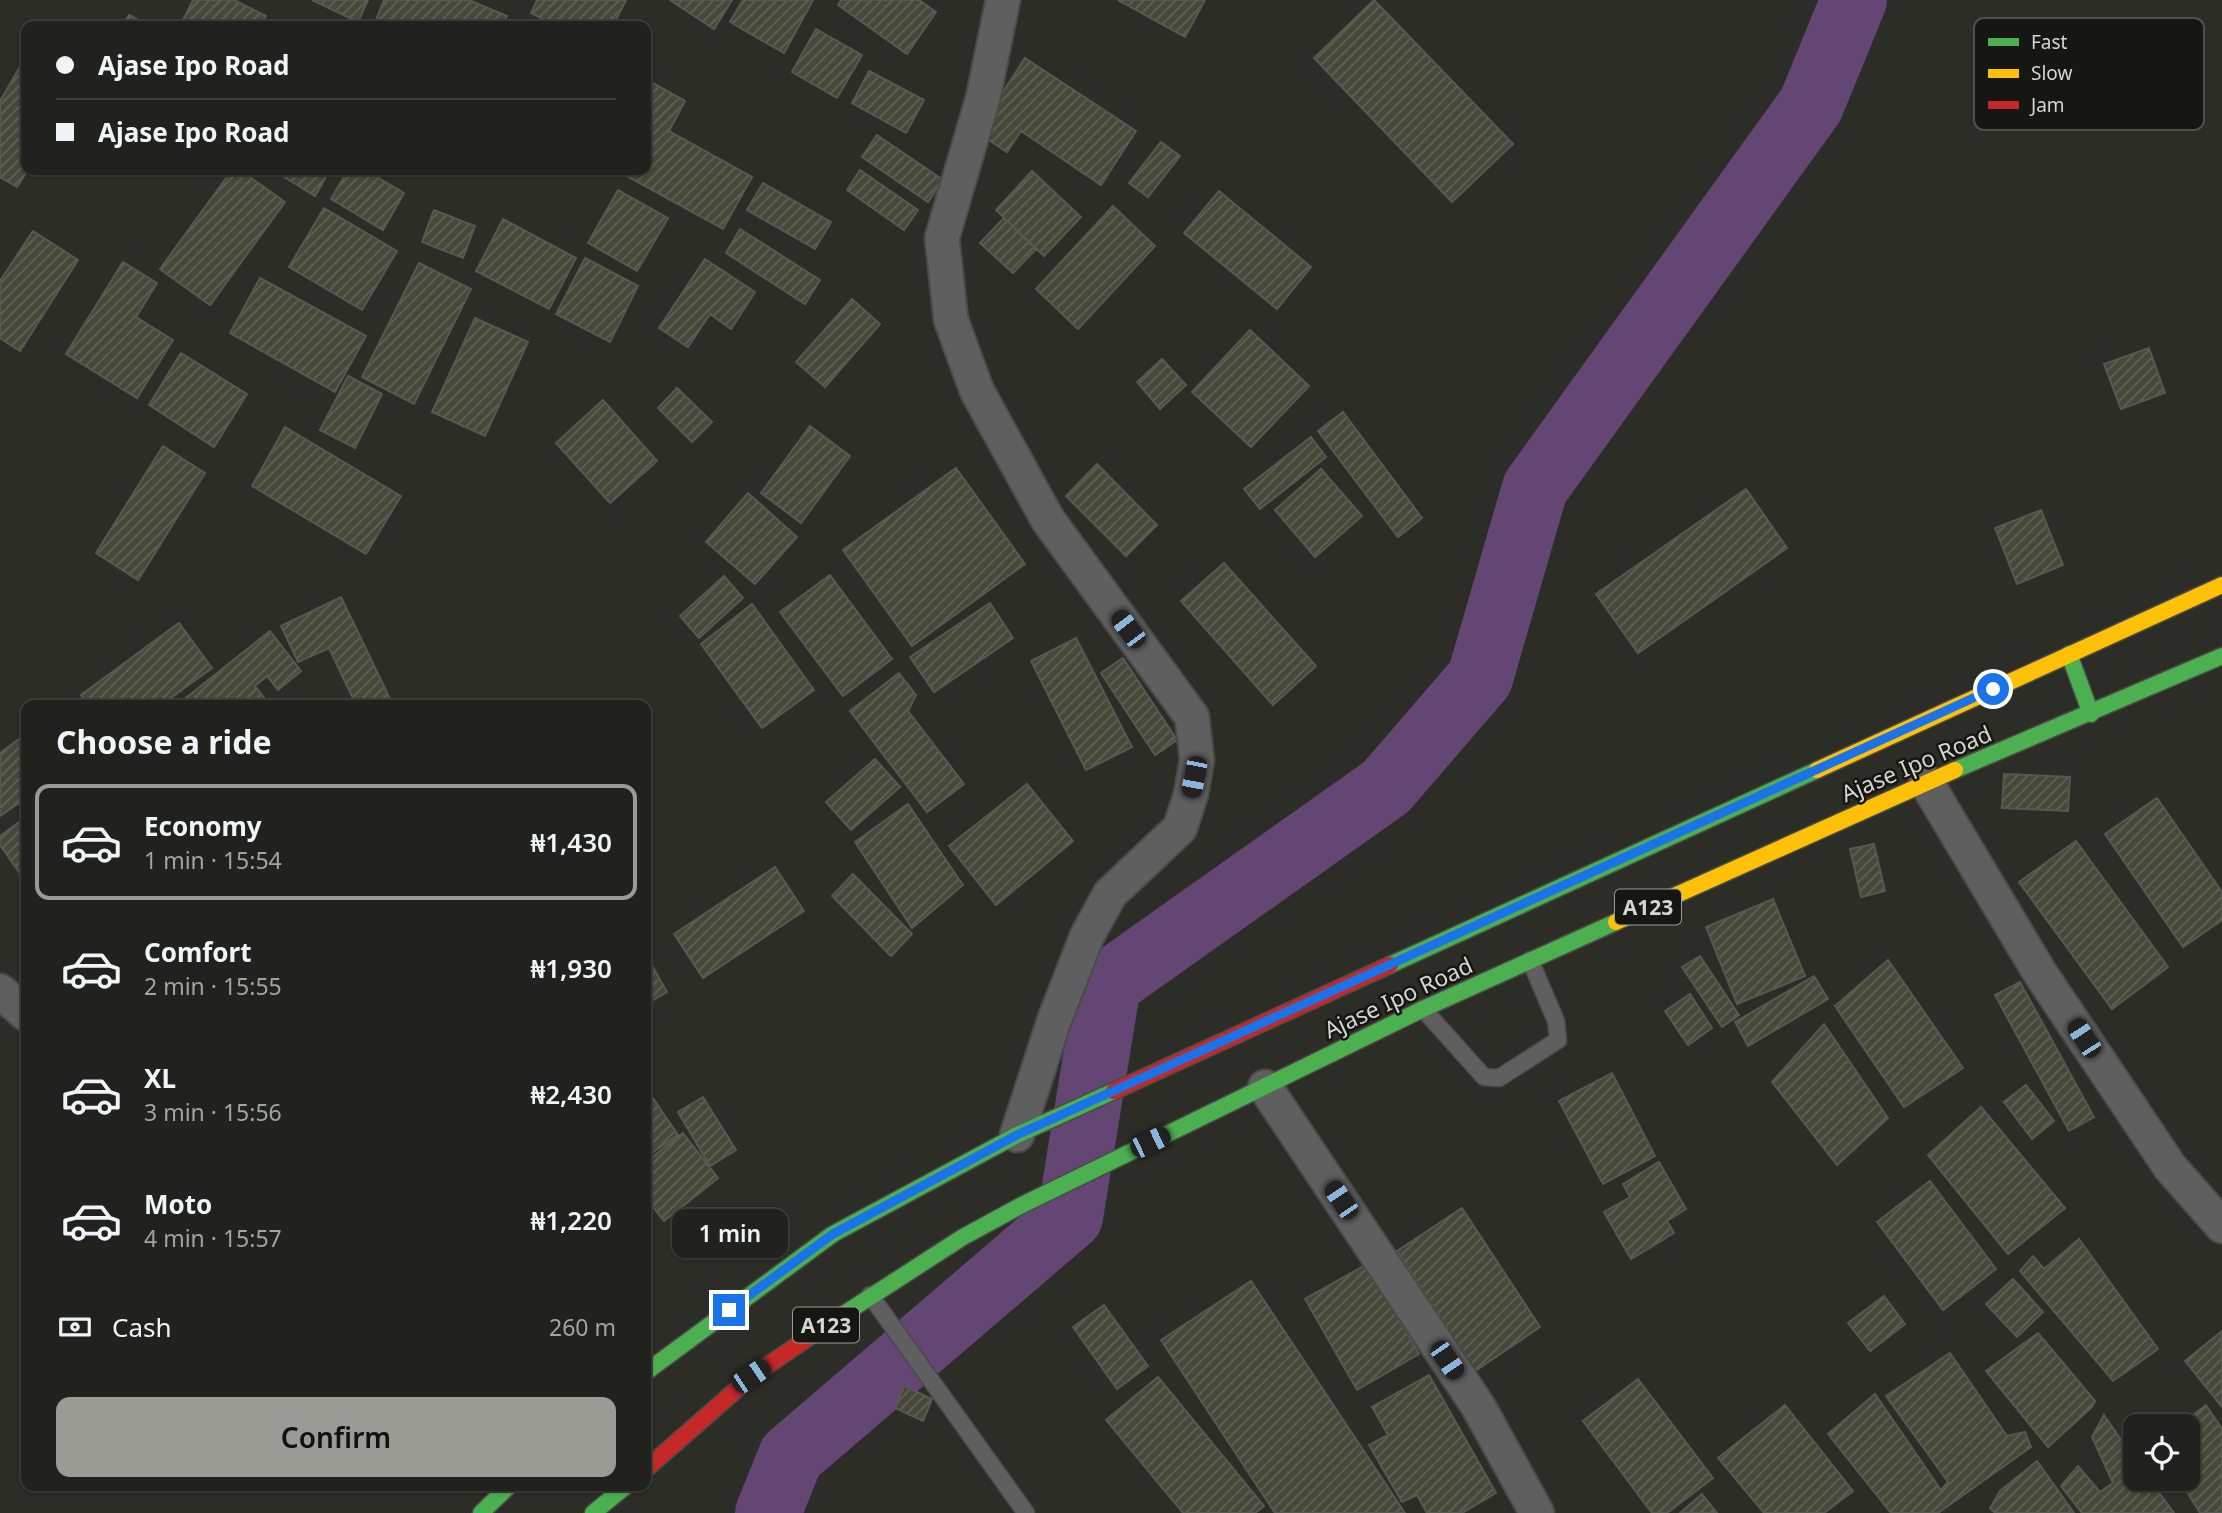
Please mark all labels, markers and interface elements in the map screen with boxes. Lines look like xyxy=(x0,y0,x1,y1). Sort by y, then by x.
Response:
legend xyxy=(1974,18,2204,130)
text: Fast xyxy=(2031,29,2068,55)
text: Ajase Ipo Road xyxy=(98,47,290,83)
text: Slow xyxy=(2031,60,2072,86)
text: Jam xyxy=(2029,92,2065,118)
text: Ajase Ipo Road xyxy=(98,114,290,150)
car xyxy=(1107,606,1150,652)
route start xyxy=(1977,673,2009,705)
street label: Ajase Ipo Road xyxy=(1836,717,1996,809)
text: Choose a ride xyxy=(56,720,272,763)
car xyxy=(1180,754,1209,800)
text: Economy xyxy=(144,808,262,844)
icon: car xyxy=(60,811,123,874)
text: ₦1,430 xyxy=(530,824,612,860)
text: 1 min · 15:54 xyxy=(144,844,282,876)
road number: A123 xyxy=(1615,890,1681,925)
text: Comfort xyxy=(144,934,252,970)
icon: car xyxy=(60,937,123,1000)
street label: Ajase Ipo Road xyxy=(1318,949,1478,1045)
text: ₦1,930 xyxy=(530,950,612,986)
text: 2 min · 15:55 xyxy=(144,970,282,1002)
car xyxy=(2064,1015,2105,1061)
text: XL xyxy=(144,1060,176,1096)
icon: car xyxy=(60,1063,123,1126)
text: ₦2,430 xyxy=(530,1076,612,1112)
text: 3 min · 15:56 xyxy=(144,1096,282,1128)
car xyxy=(1127,1123,1174,1161)
car xyxy=(1321,1177,1362,1223)
text: Moto xyxy=(144,1186,212,1222)
icon: car xyxy=(60,1189,123,1252)
text: ₦1,220 xyxy=(530,1202,612,1238)
callout: 1 min xyxy=(671,1208,787,1258)
text: 1 min xyxy=(699,1217,761,1249)
text: 4 min · 15:57 xyxy=(144,1222,282,1254)
route end xyxy=(713,1294,745,1326)
icon: cash xyxy=(56,1308,94,1346)
road number: A123 xyxy=(793,1308,859,1342)
text: Cash xyxy=(112,1309,172,1345)
text: 260 m xyxy=(549,1311,616,1343)
car xyxy=(1427,1337,1468,1383)
car xyxy=(728,1356,775,1396)
button: Confirm xyxy=(56,1397,616,1477)
map controls xyxy=(2123,1414,2200,1491)
button: locate xyxy=(2123,1414,2200,1491)

